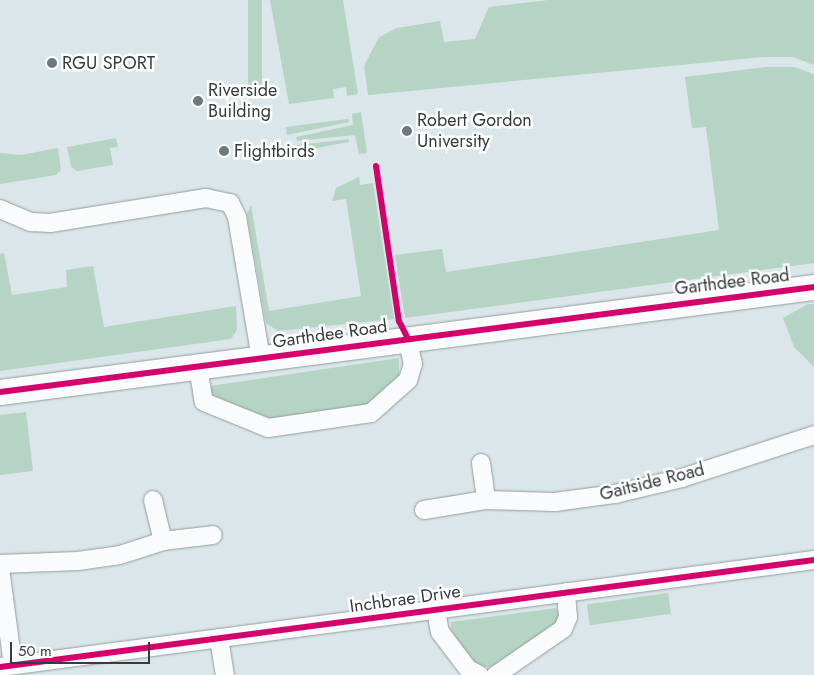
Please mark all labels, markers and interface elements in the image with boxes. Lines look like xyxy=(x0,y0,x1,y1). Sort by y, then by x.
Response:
place label: RGU SPORT xyxy=(62,52,155,74)
marker: RGU SPORT xyxy=(46,57,58,69)
place label: Riverside Building xyxy=(208,80,277,122)
marker: Riverside Building xyxy=(192,95,204,107)
place label: Robert Gordon University xyxy=(417,110,532,152)
marker: Robert Gordon University xyxy=(401,125,413,137)
place label: Flightbirds xyxy=(234,140,314,162)
marker: Flightbirds xyxy=(218,145,230,157)
street label: Garthdee Road xyxy=(673,264,791,300)
street label: Garthdee Road xyxy=(271,315,389,353)
street label: Gaitside Road xyxy=(597,459,707,505)
street label: Inchbrae Drive xyxy=(348,581,462,617)
scale bar xyxy=(12,632,152,664)
text: 50 m xyxy=(18,640,52,662)

